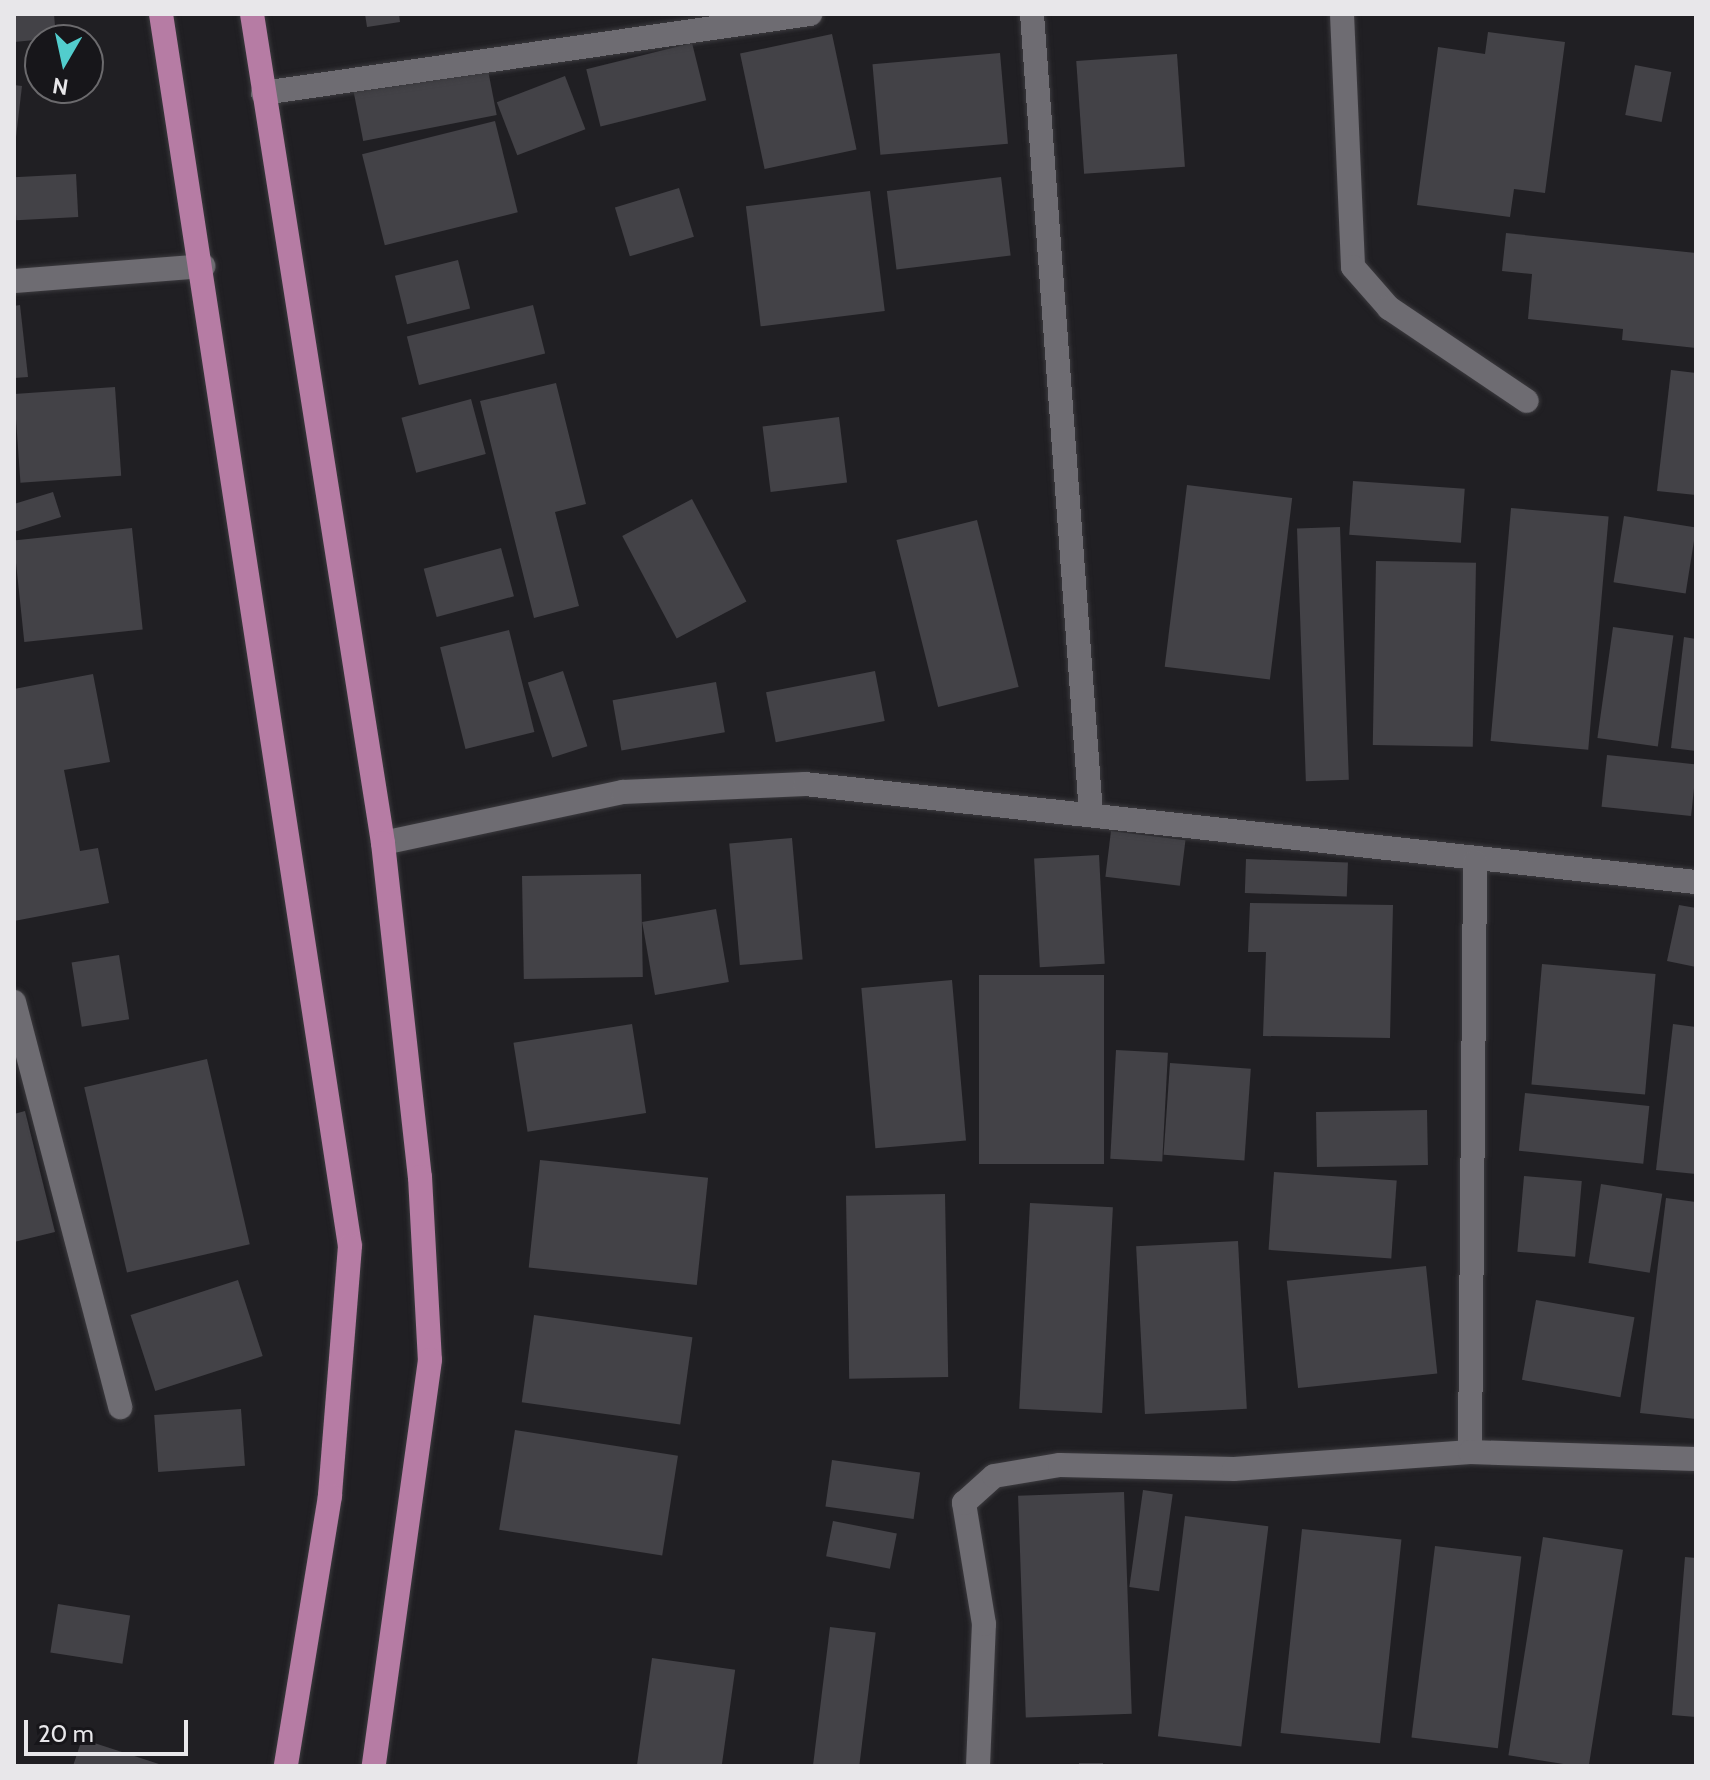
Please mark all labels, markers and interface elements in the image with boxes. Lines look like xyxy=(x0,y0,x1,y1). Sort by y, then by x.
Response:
north arrow xyxy=(24,24,104,104)
text: N xyxy=(51,72,70,101)
scale bar xyxy=(28,1704,192,1754)
text: 20 m xyxy=(38,1719,94,1748)

